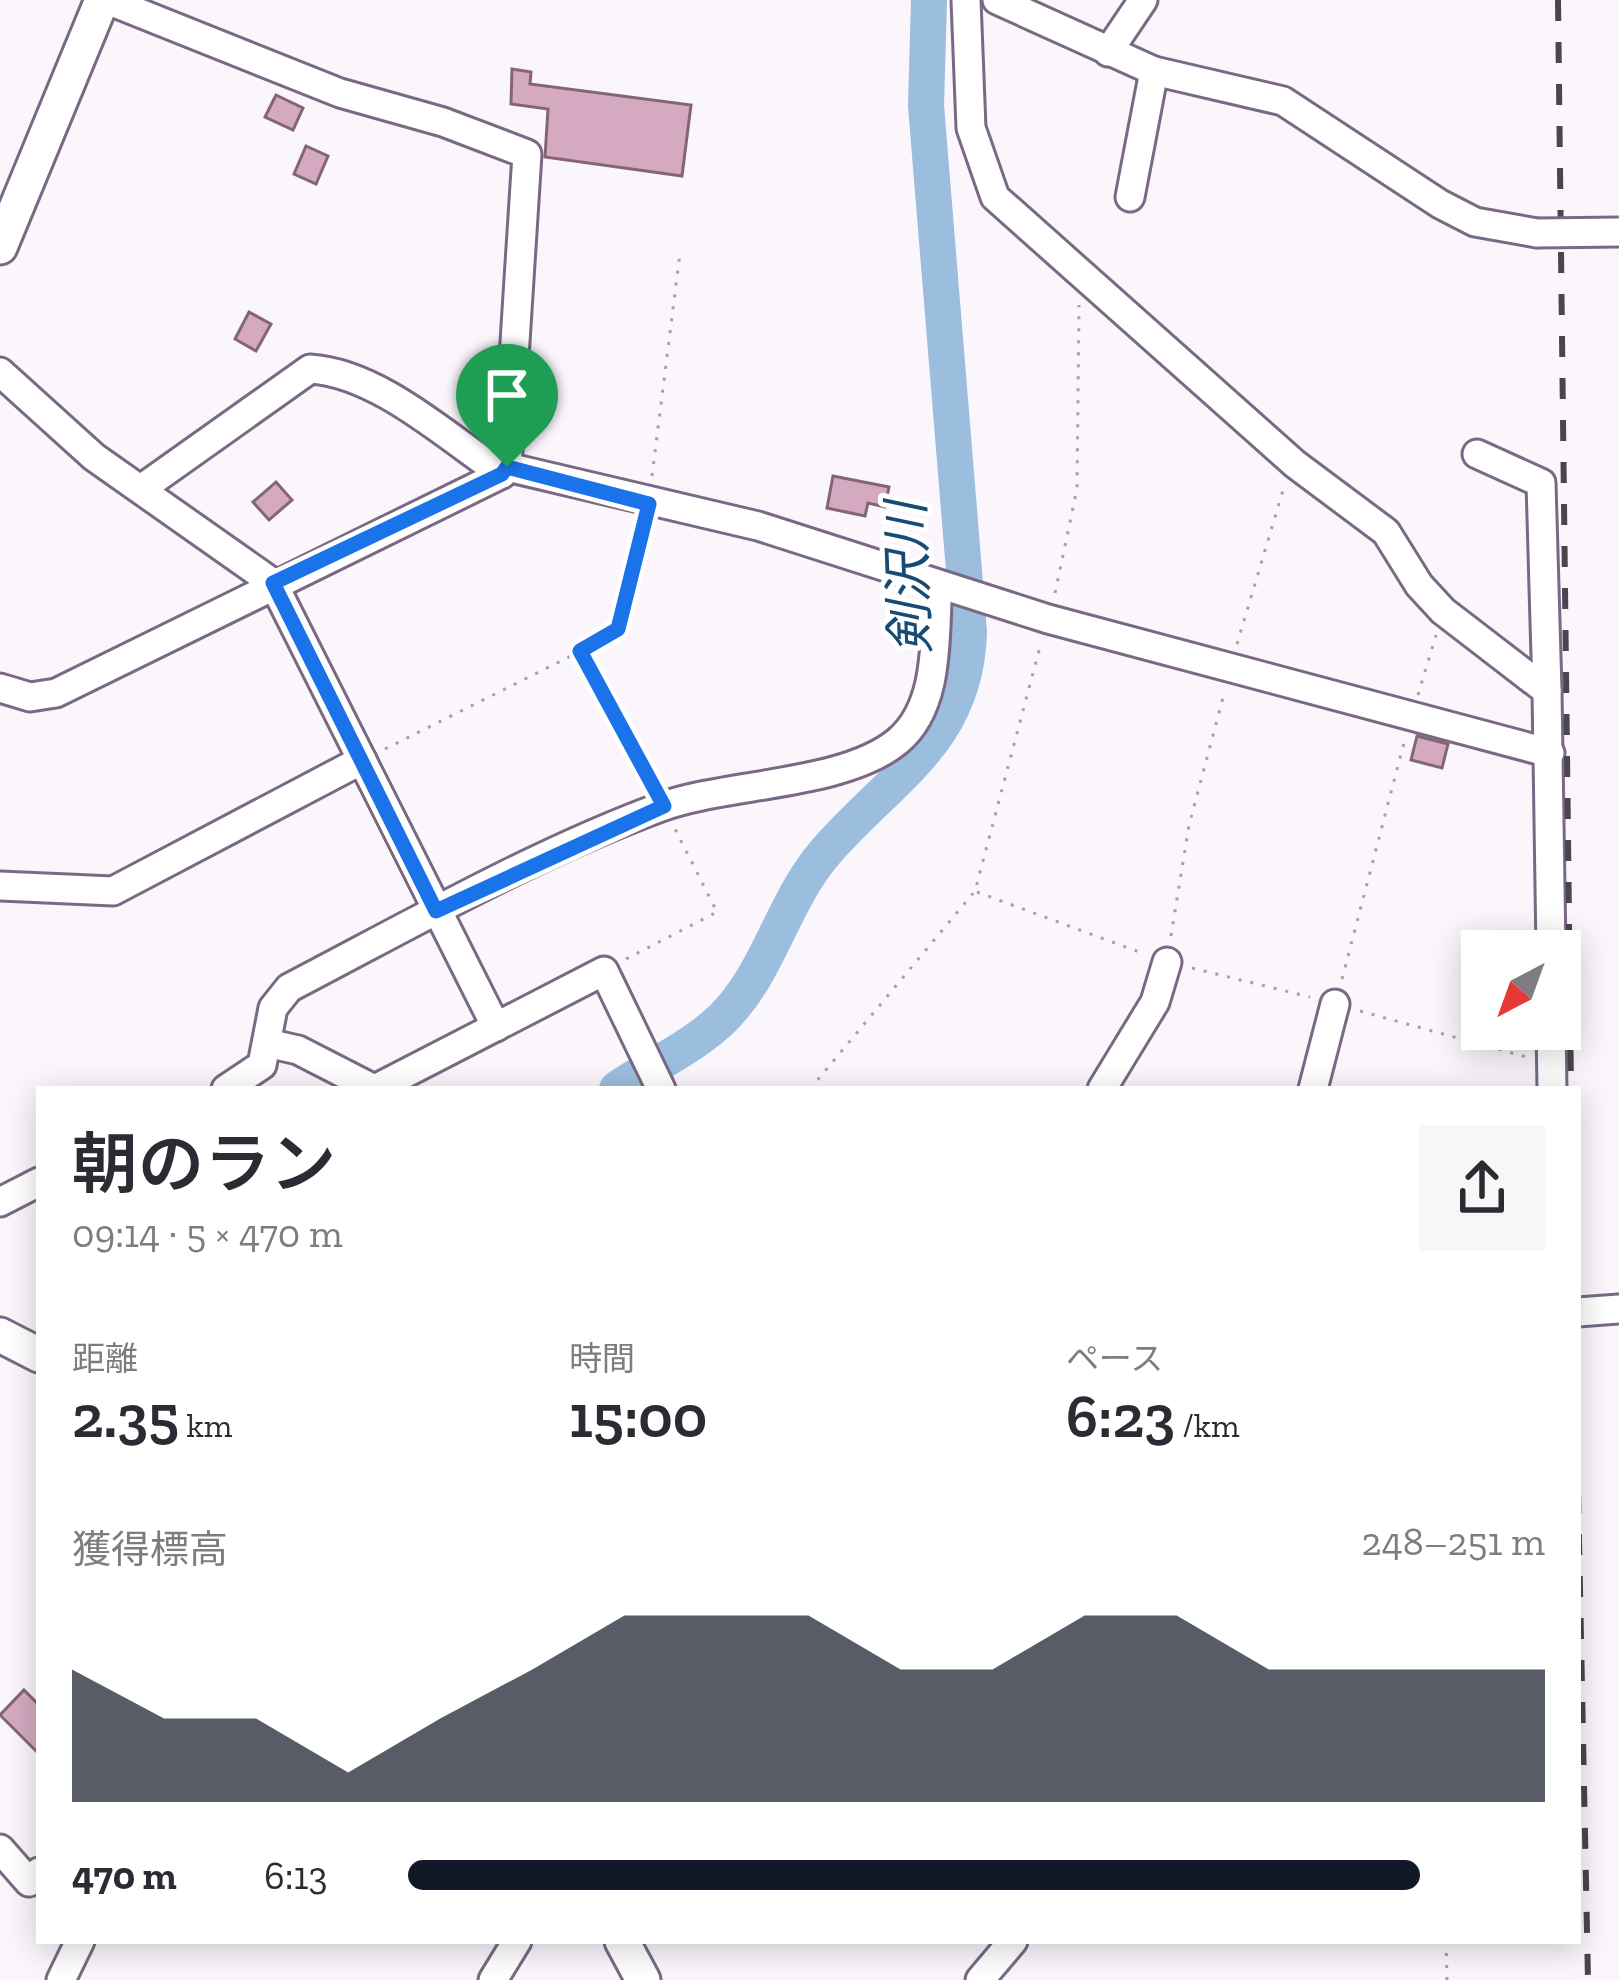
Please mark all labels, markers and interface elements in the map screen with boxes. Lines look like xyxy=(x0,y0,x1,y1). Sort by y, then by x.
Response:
pin xyxy=(456,344,558,467)
icon: arrive xyxy=(474,362,540,428)
water label: 剣沢川 xyxy=(875,495,942,656)
north arrow xyxy=(1461,930,1581,1050)
map controls xyxy=(1461,930,1581,1050)
text: 朝のラン xyxy=(72,1125,336,1204)
button: share xyxy=(1419,1125,1545,1251)
text: 09:14 · 5 × 470 m xyxy=(72,1210,343,1257)
text: 距離 xyxy=(72,1339,138,1378)
text: 時間 xyxy=(569,1339,635,1378)
text: ペース xyxy=(1066,1339,1163,1378)
text: 2.35 xyxy=(72,1380,179,1452)
text: 15:00 xyxy=(569,1380,707,1452)
text: 6:23 xyxy=(1066,1380,1175,1452)
text: km xyxy=(179,1406,232,1445)
text: /km xyxy=(1175,1406,1239,1445)
text: 248–251 m xyxy=(1362,1518,1545,1565)
text: 獲得標高 xyxy=(72,1526,228,1573)
text: 470 m xyxy=(72,1852,177,1899)
text: 6:13 xyxy=(264,1852,328,1899)

